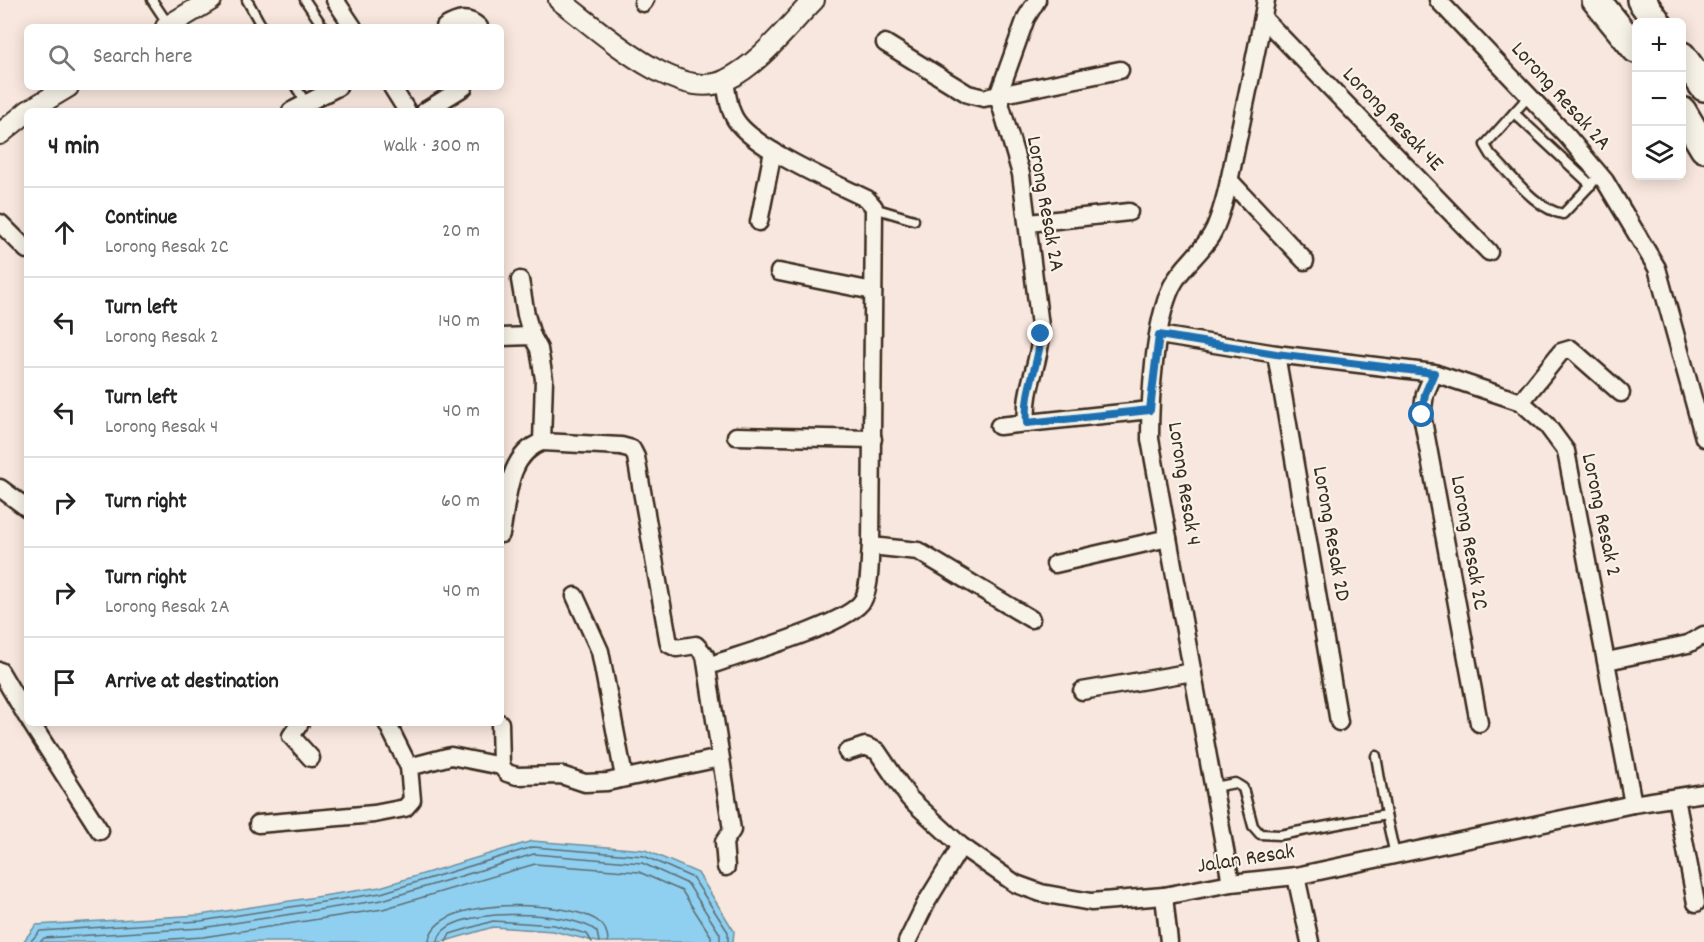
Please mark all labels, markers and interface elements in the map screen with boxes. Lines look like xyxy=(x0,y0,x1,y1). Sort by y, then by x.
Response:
map controls xyxy=(1632,18,1686,180)
button: + xyxy=(1632,18,1686,72)
search box xyxy=(24,24,504,90)
street label: Lorong Resak 2A xyxy=(1503,36,1617,158)
icon: search xyxy=(45,41,78,74)
text: Search here xyxy=(93,42,192,73)
street label: Lorong Resak 4E xyxy=(1334,61,1450,179)
button: − xyxy=(1632,72,1686,126)
button: layers xyxy=(1632,126,1686,180)
text: 4 min xyxy=(48,129,99,166)
text: Walk · 300 m xyxy=(383,133,480,161)
street label: Lorong Resak 2A xyxy=(1017,134,1071,274)
text: Continue xyxy=(105,203,177,234)
icon: ahead xyxy=(48,216,81,249)
text: 20 m xyxy=(442,218,480,246)
text: Lorong Resak 2C xyxy=(105,234,229,262)
text: Turn left xyxy=(105,293,177,324)
icon: left xyxy=(48,306,81,339)
text: 140 m xyxy=(438,308,480,336)
route end xyxy=(1027,320,1053,346)
text: Lorong Resak 2 xyxy=(105,324,219,352)
text: Turn left xyxy=(105,383,177,414)
icon: left xyxy=(48,396,81,429)
text: 40 m xyxy=(442,398,480,426)
route start xyxy=(1408,401,1434,427)
text: Lorong Resak 4 xyxy=(105,414,218,442)
street label: Lorong Resak 4 xyxy=(1158,420,1208,548)
street label: Lorong Resak 2 xyxy=(1572,451,1628,579)
street label: Lorong Resak 2D xyxy=(1303,464,1357,604)
street label: Lorong Resak 2C xyxy=(1441,473,1495,613)
icon: right xyxy=(48,486,81,519)
text: Turn right xyxy=(105,487,187,518)
text: 60 m xyxy=(441,488,480,516)
text: Turn right xyxy=(105,563,187,594)
icon: right xyxy=(48,576,81,609)
text: 40 m xyxy=(442,578,480,606)
text: Lorong Resak 2A xyxy=(105,594,230,622)
icon: arrive xyxy=(48,666,81,699)
text: Arrive at destination xyxy=(105,667,279,698)
street label: Jalan Resak xyxy=(1195,837,1297,883)

